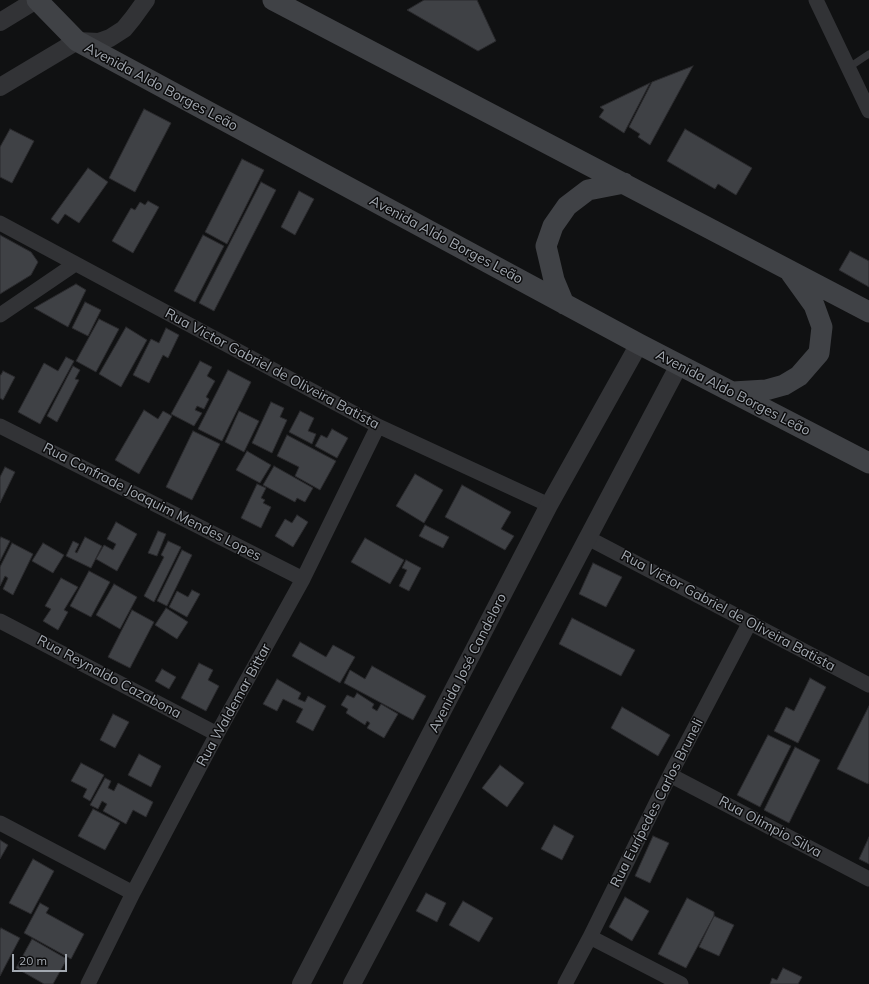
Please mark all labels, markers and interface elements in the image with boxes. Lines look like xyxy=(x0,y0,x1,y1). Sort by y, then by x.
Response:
street label: Avenida Aldo Borges Leão xyxy=(81,39,241,135)
street label: Avenida Aldo Borges Leão xyxy=(366,192,526,288)
street label: Rua Victor Gabriel de Oliveira Batista xyxy=(162,305,382,433)
street label: Avenida Aldo Borges Leão xyxy=(653,347,813,439)
street label: Rua Confrade Joaquim Mendes Lopes xyxy=(40,439,264,565)
street label: Rua Victor Gabriel de Oliveira Batista xyxy=(618,547,838,675)
street label: Avenida José Candeloro xyxy=(426,591,510,735)
street label: Rua Reynaldo Cazabona xyxy=(34,632,184,722)
street label: Rua Waldemar Bittar xyxy=(193,641,275,769)
street label: Rua Eurípedes Carlos Bruneli xyxy=(607,716,707,890)
street label: Rua Olimpio Silva xyxy=(716,793,824,861)
scale bar xyxy=(14,946,69,972)
text: 20 m xyxy=(19,953,47,968)

